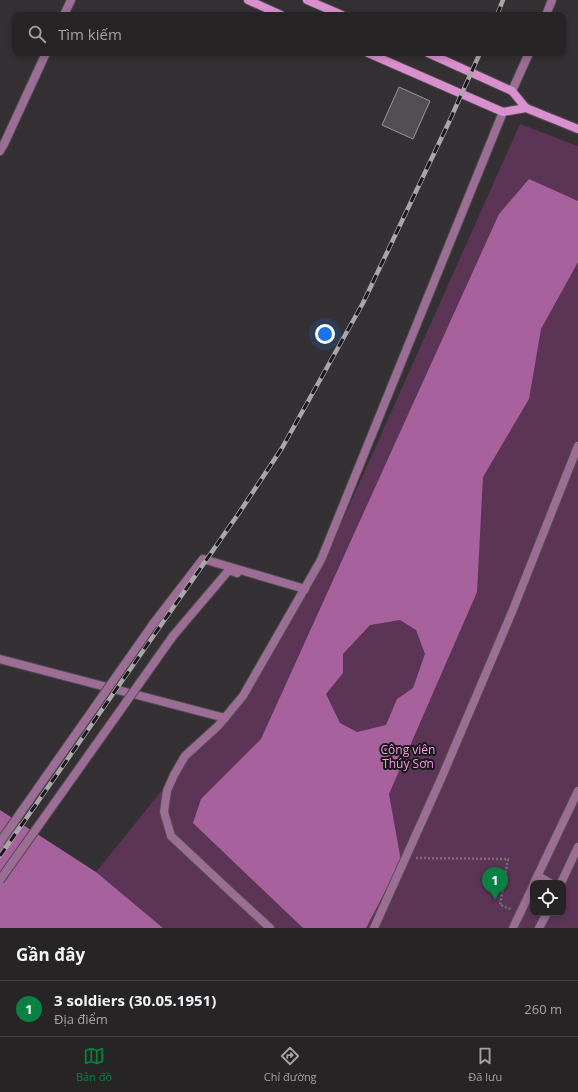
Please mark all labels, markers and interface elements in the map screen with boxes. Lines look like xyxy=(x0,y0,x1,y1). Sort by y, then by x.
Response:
search box xyxy=(12,12,566,56)
icon: search xyxy=(26,23,48,45)
text: Tìm kiếm xyxy=(58,24,122,44)
your location xyxy=(315,324,335,344)
park label: Công viên Thúy Sơn xyxy=(381,741,435,772)
pin: 1 xyxy=(482,867,508,900)
map controls xyxy=(530,880,566,916)
button: locate xyxy=(530,880,566,916)
text: Gần đây xyxy=(16,943,85,966)
text: 3 soldiers (30.05.1951) xyxy=(54,990,216,1010)
text: 1 xyxy=(25,1000,33,1018)
text: 260 m xyxy=(524,1000,562,1018)
text: Địa điểm xyxy=(54,1010,108,1028)
tab: Bản đồ xyxy=(76,1045,112,1084)
tab: Chỉ đường xyxy=(264,1045,317,1084)
tab: Đã lưu xyxy=(468,1045,502,1084)

